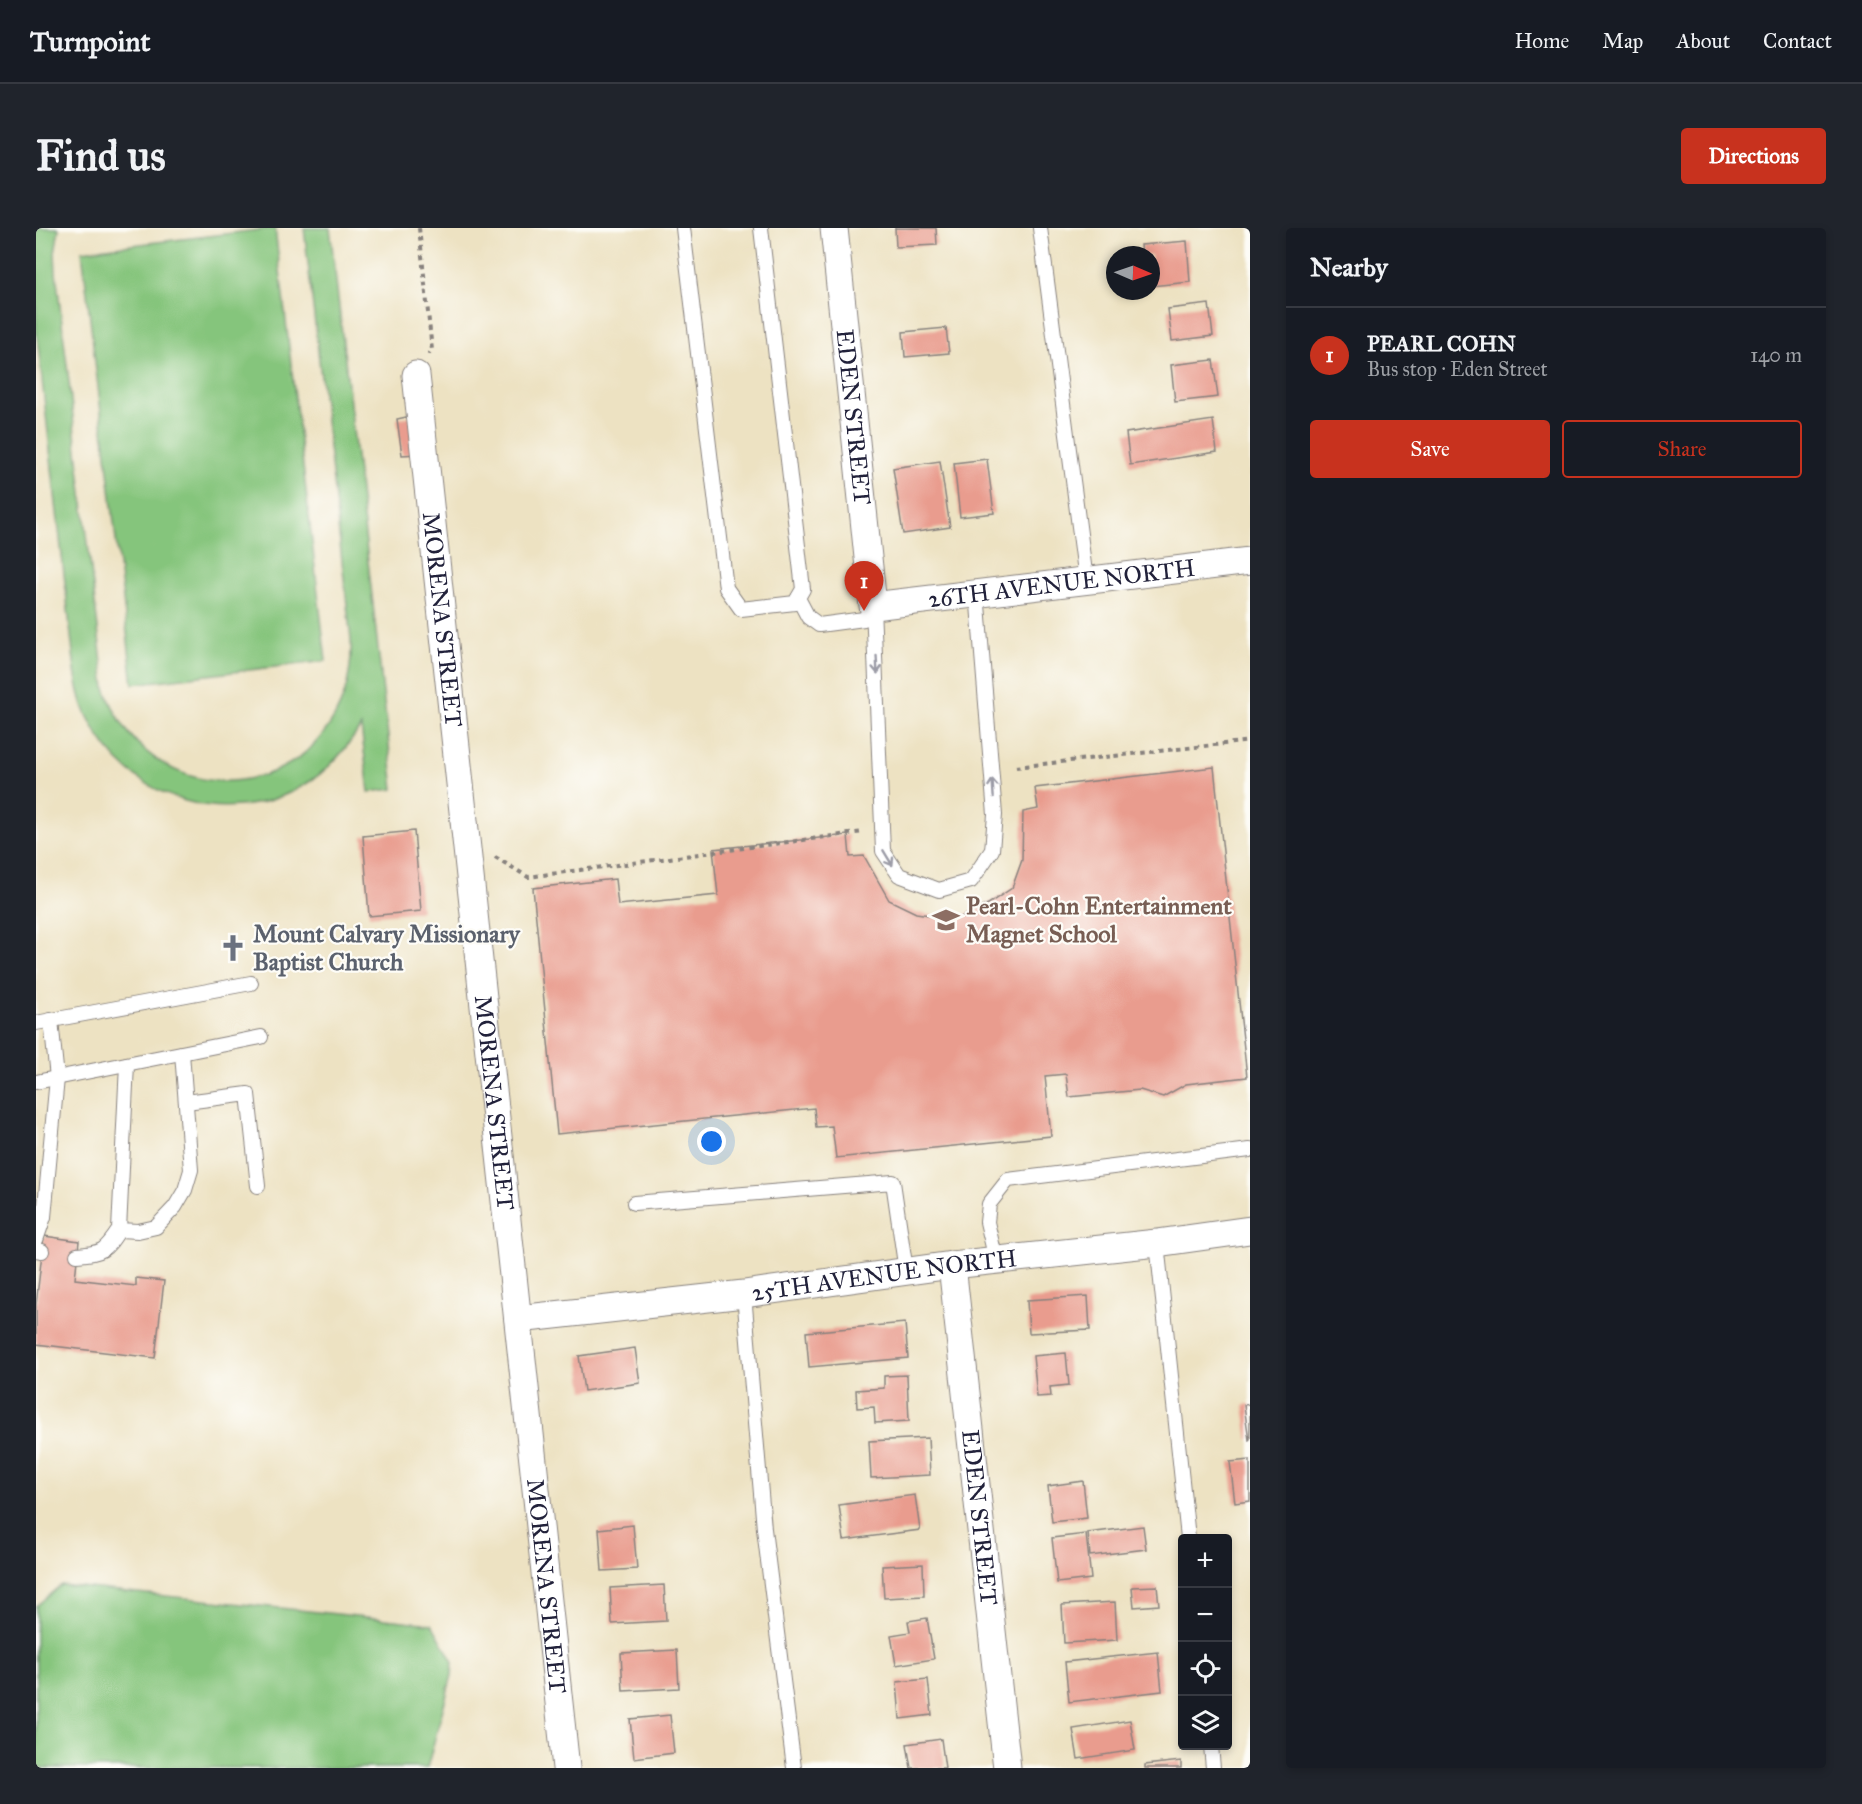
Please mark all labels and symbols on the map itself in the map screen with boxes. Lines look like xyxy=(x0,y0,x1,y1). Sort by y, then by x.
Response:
north arrow xyxy=(1106,246,1160,300)
street label: EDEN STREET xyxy=(830,328,877,506)
street label: MORENA STREET xyxy=(416,511,469,729)
street label: 26TH AVENUE NORTH xyxy=(927,553,1197,614)
pin: 1 xyxy=(844,562,884,611)
one-way arrow xyxy=(871,654,882,674)
one-way arrow xyxy=(987,779,998,799)
one-way arrow xyxy=(882,849,894,866)
place label: Pearl-Cohn Entertainment Magnet School xyxy=(966,891,1232,949)
school or university icon: Pearl-Cohn Entertainment Magnet School xyxy=(931,905,961,935)
place label: Mount Calvary Missionary Baptist Church xyxy=(253,919,521,977)
church icon: Mount Calvary Missionary Baptist Church xyxy=(218,933,248,963)
street label: MORENA STREET xyxy=(468,994,521,1212)
your location xyxy=(697,1127,726,1156)
street label: 25TH AVENUE NORTH xyxy=(750,1243,1018,1308)
street label: EDEN STREET xyxy=(955,1428,1004,1607)
street label: MORENA STREET xyxy=(520,1477,573,1695)

